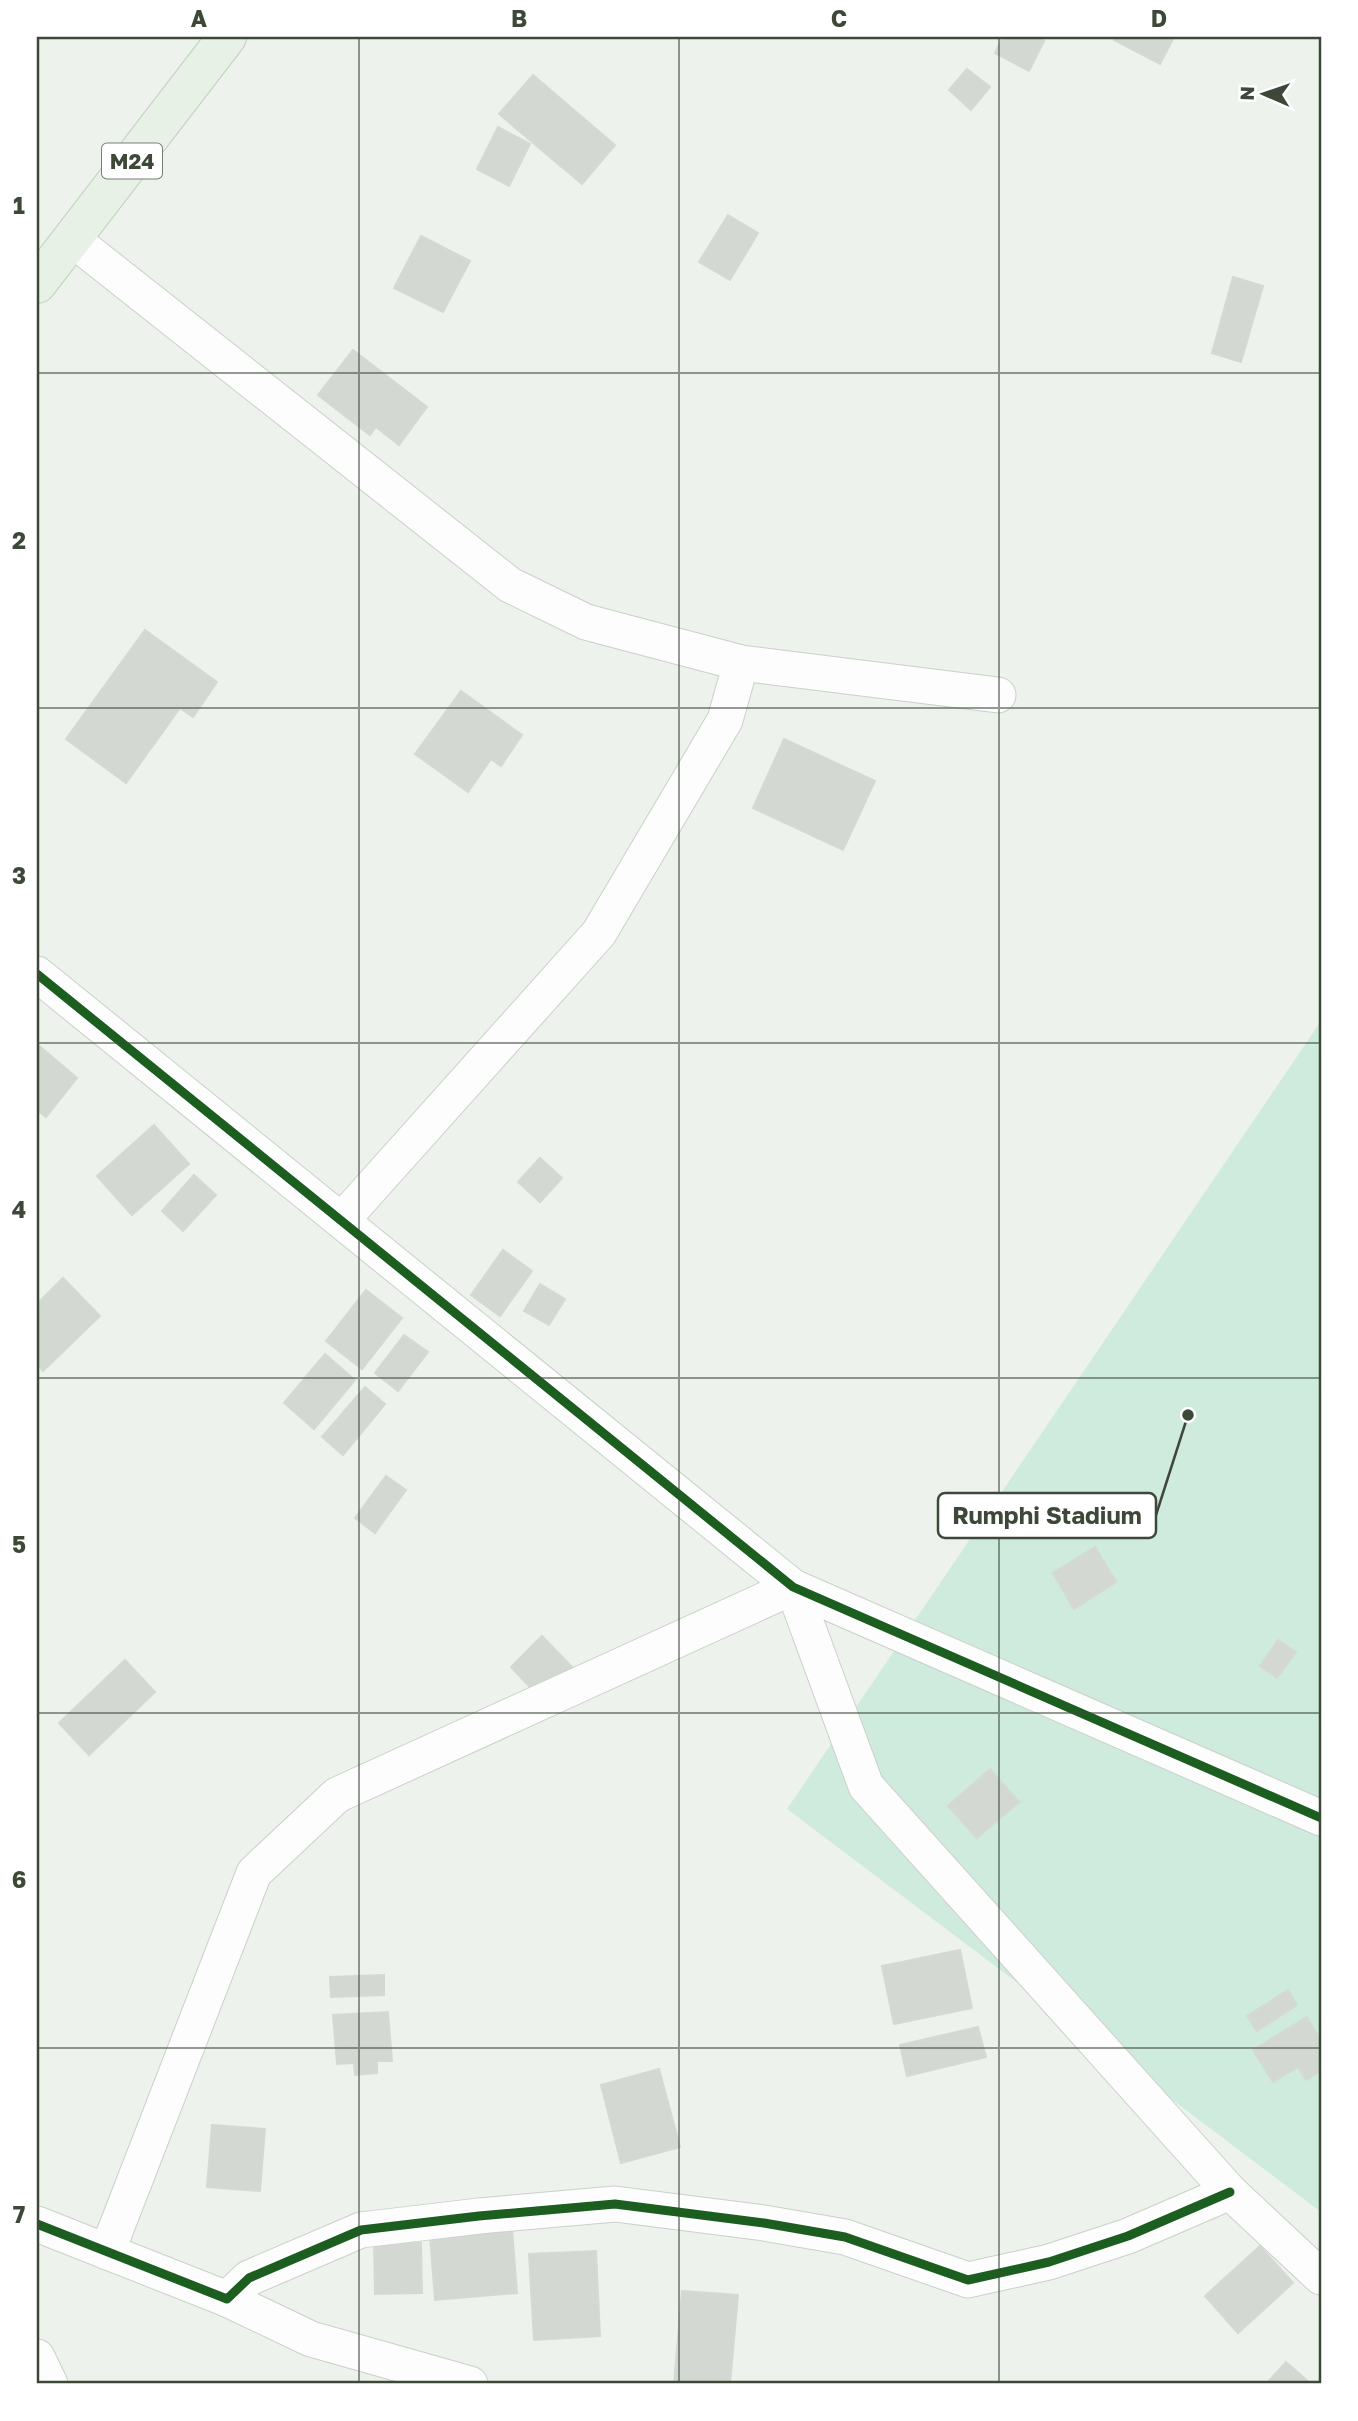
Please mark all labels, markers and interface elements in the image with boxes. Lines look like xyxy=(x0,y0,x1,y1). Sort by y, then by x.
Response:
text: A xyxy=(191,4,208,32)
text: B xyxy=(511,4,527,32)
text: C xyxy=(831,4,847,32)
text: D xyxy=(1151,4,1167,32)
north arrow xyxy=(1228,60,1298,130)
text: N xyxy=(1235,86,1258,101)
road number: M24 xyxy=(102,144,162,178)
text: 1 xyxy=(13,191,25,219)
text: 2 xyxy=(12,526,26,554)
text: 3 xyxy=(12,861,26,889)
text: 4 xyxy=(12,1195,26,1223)
callout: Rumphi Stadium xyxy=(938,1493,1156,1538)
text: Rumphi Stadium xyxy=(952,1500,1142,1529)
text: 5 xyxy=(12,1530,26,1558)
text: 6 xyxy=(12,1865,26,1893)
text: 7 xyxy=(13,2200,25,2228)

